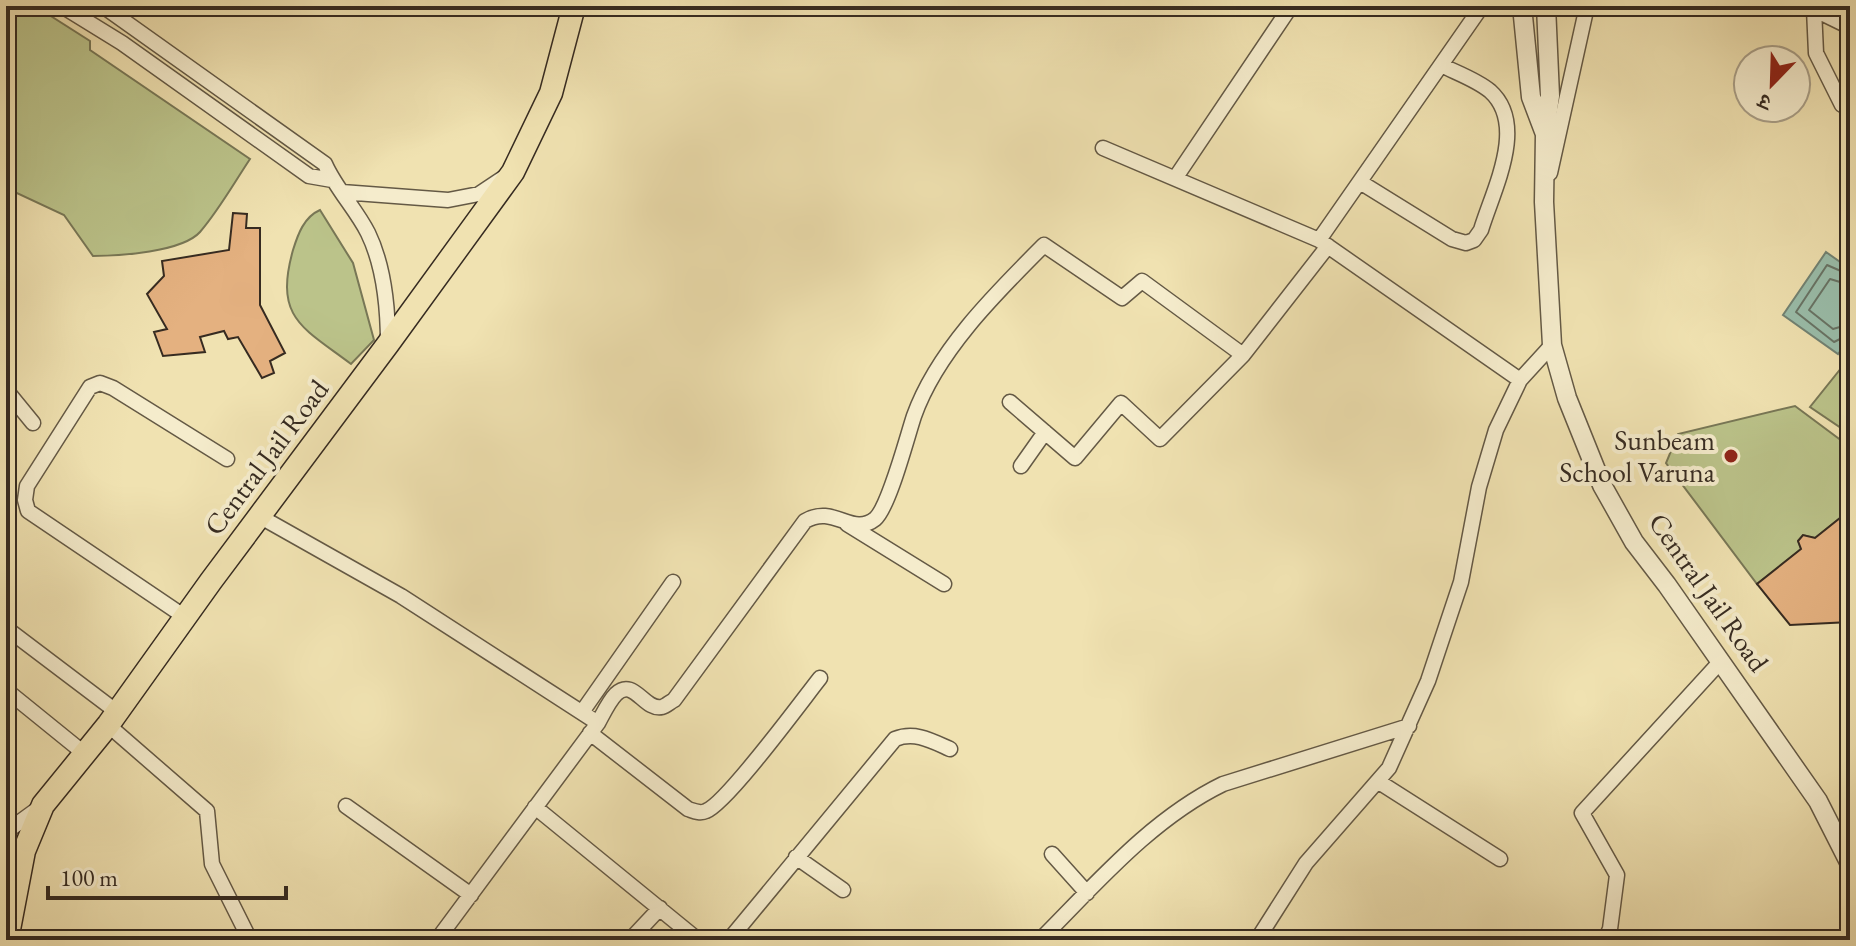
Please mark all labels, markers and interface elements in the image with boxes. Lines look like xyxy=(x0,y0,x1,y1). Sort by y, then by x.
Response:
north arrow xyxy=(1732,44,1812,124)
text: उ xyxy=(1752,86,1777,118)
street label: Central Jail Road xyxy=(196,371,337,542)
place label: Sunbeam School Varuna xyxy=(1559,422,1716,490)
marker: Sunbeam School Varuna xyxy=(1722,447,1740,465)
street label: Central Jail Road xyxy=(1641,506,1777,679)
scale bar xyxy=(48,850,286,900)
text: 100 m xyxy=(60,862,118,893)

